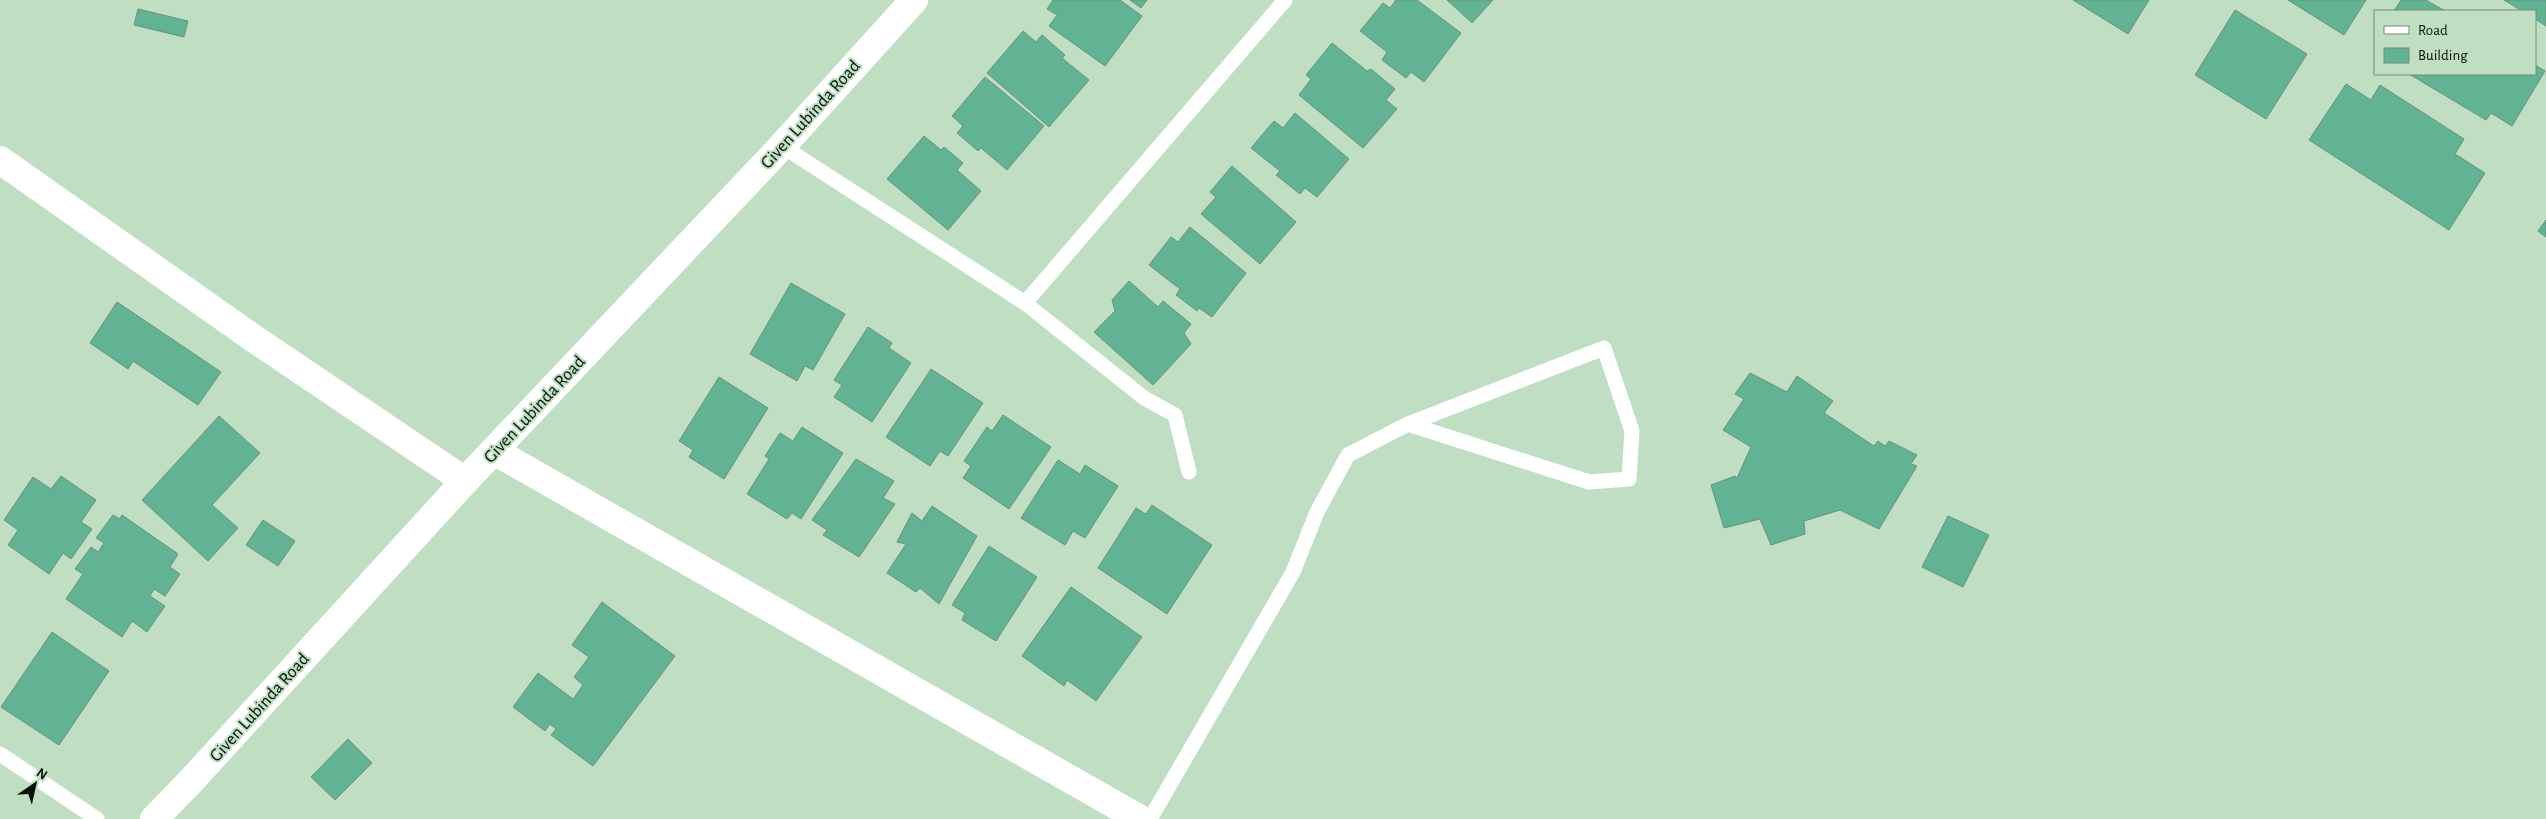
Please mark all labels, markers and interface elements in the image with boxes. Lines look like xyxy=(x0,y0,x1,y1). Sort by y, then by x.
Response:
legend xyxy=(2374,10,2536,75)
text: Road xyxy=(2418,23,2448,38)
text: Building xyxy=(2418,48,2468,63)
street label: Given Lubinda Road xyxy=(758,57,864,172)
street label: Given Lubinda Road xyxy=(481,353,589,467)
street label: Given Lubinda Road xyxy=(207,650,313,765)
north arrow xyxy=(10,759,60,809)
text: N xyxy=(34,766,50,783)

